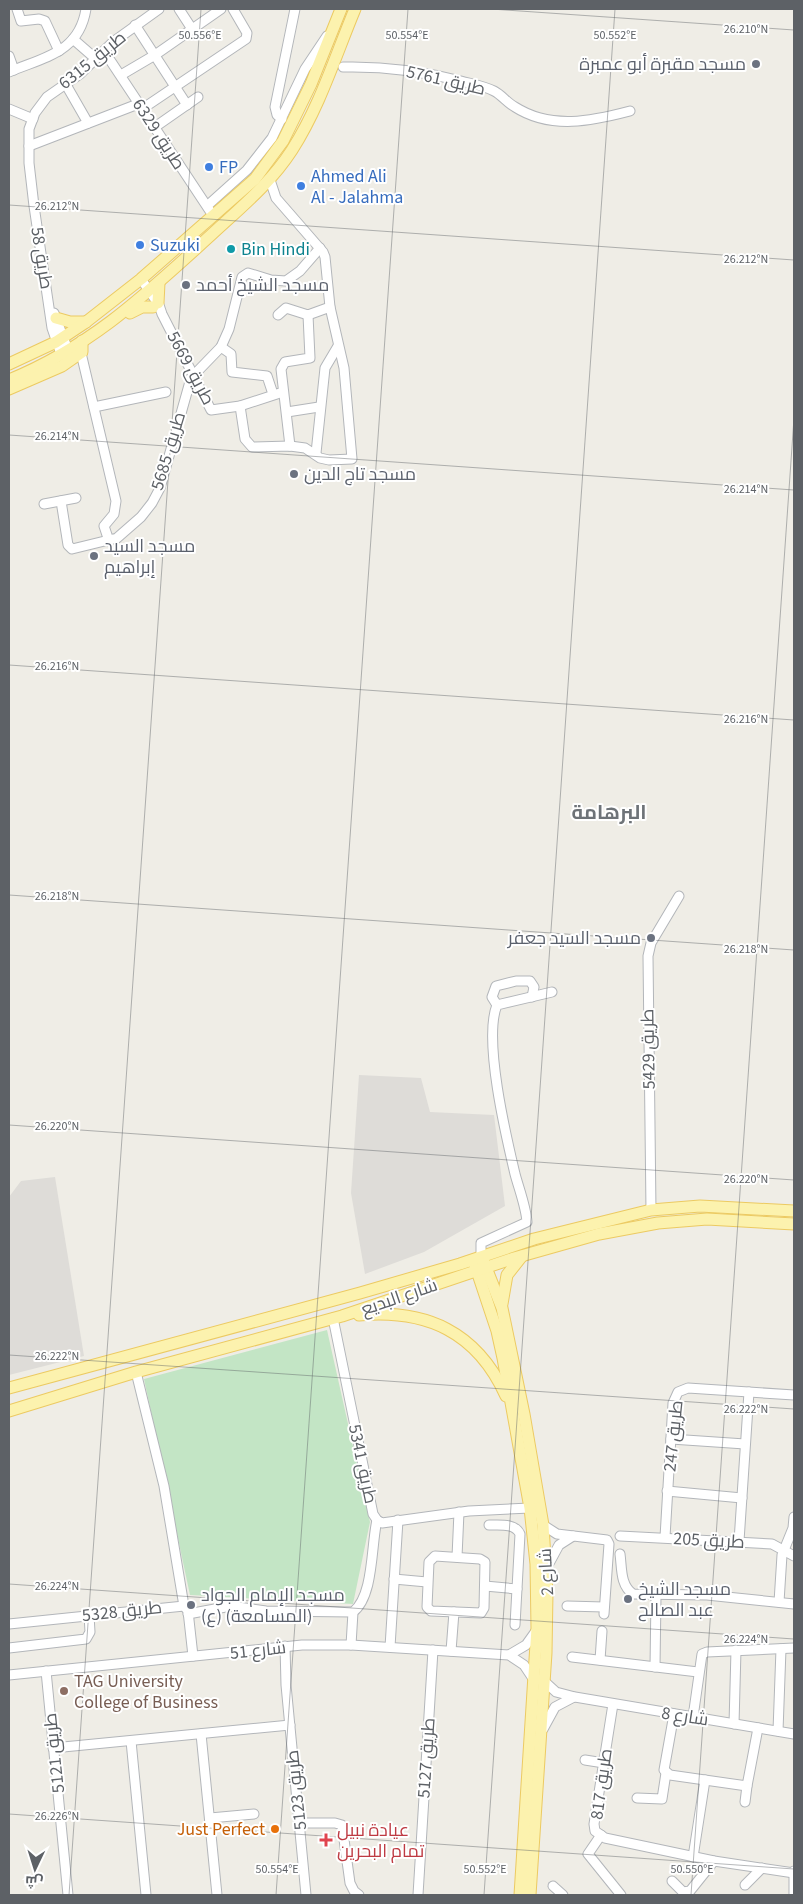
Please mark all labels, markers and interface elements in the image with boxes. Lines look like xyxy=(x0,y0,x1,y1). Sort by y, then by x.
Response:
text: 26.210°N xyxy=(724,21,768,38)
street label: طريق 6315 xyxy=(53,25,131,95)
text: 50.556°E xyxy=(178,27,222,44)
text: 50.554°E xyxy=(385,27,429,44)
text: 50.552°E xyxy=(593,27,637,44)
place label: مسجد مقبرة أبو عمبرة xyxy=(579,52,746,77)
marker: مسجد مقبرة أبو عمبرة xyxy=(750,58,762,70)
street label: طريق 5761 xyxy=(404,59,488,102)
street label: طريق 6329 xyxy=(126,94,191,175)
place label: FP xyxy=(219,155,238,180)
marker: FP xyxy=(203,161,215,173)
place label: Ahmed Ali Al - Jalahma xyxy=(311,164,403,210)
marker: Ahmed Ali Al - Jalahma xyxy=(295,180,307,192)
text: 26.212°N xyxy=(35,198,79,215)
street label: طريق 58 xyxy=(24,225,59,291)
place label: Suzuki xyxy=(150,233,200,258)
place label: Bin Hindi xyxy=(241,237,310,262)
marker: Suzuki xyxy=(134,239,146,251)
marker: Bin Hindi xyxy=(225,243,237,255)
text: 26.212°N xyxy=(724,251,768,268)
place label: مسجد الشيخ أحمد xyxy=(196,273,329,298)
marker: مسجد الشيخ أحمد xyxy=(180,279,192,291)
street label: طريق 5669 xyxy=(161,327,220,410)
street label: طريق 5685 xyxy=(145,409,192,493)
text: 26.214°N xyxy=(35,428,79,445)
place label: مسجد تاج الدين xyxy=(304,462,416,487)
marker: مسجد تاج الدين xyxy=(288,468,300,480)
text: 26.214°N xyxy=(724,481,768,498)
place label: مسجد السيد إبراهيم xyxy=(104,534,195,580)
marker: مسجد السيد إبراهيم xyxy=(88,550,100,562)
text: 26.216°N xyxy=(35,658,79,675)
text: 26.216°N xyxy=(724,711,768,728)
district label: البرهامة xyxy=(571,799,647,827)
text: 26.218°N xyxy=(35,888,79,905)
place label: مسجد السيد جعفر xyxy=(507,926,641,951)
marker: مسجد السيد جعفر xyxy=(645,932,657,944)
text: 26.218°N xyxy=(724,941,768,958)
street label: طريق 5429 xyxy=(635,1009,662,1089)
text: 26.220°N xyxy=(35,1118,79,1135)
text: 26.220°N xyxy=(724,1171,768,1188)
street label: شارع البديع xyxy=(358,1273,441,1322)
text: 26.222°N xyxy=(35,1348,79,1365)
street label: طريق 247 xyxy=(657,1399,690,1473)
text: 26.222°N xyxy=(724,1401,768,1418)
street label: طريق 5341 xyxy=(342,1422,383,1506)
street label: طريق 205 xyxy=(673,1526,745,1555)
street label: شارع 2 xyxy=(533,1548,560,1596)
place label: مسجد الشيخ عبد الصالح xyxy=(638,1577,731,1623)
text: 26.224°N xyxy=(35,1578,79,1595)
place label: مسجد الإمام الجواد (ع) (المسامعة) xyxy=(201,1583,345,1629)
marker: مسجد الشيخ عبد الصالح xyxy=(622,1593,634,1605)
street label: طريق 5328 xyxy=(81,1595,163,1628)
marker: مسجد الإمام الجواد (ع) (المسامعة) xyxy=(185,1599,197,1611)
text: 26.224°N xyxy=(724,1631,768,1648)
street label: شارع 51 xyxy=(229,1635,287,1666)
place label: TAG University College of Business xyxy=(74,1669,218,1715)
marker: TAG University College of Business xyxy=(58,1685,70,1697)
street label: شارع 8 xyxy=(660,1700,710,1733)
street label: طريق 5121 xyxy=(38,1712,71,1794)
street label: طريق 5127 xyxy=(411,1717,442,1799)
street label: طريق 817 xyxy=(584,1747,619,1821)
street label: طريق 5123 xyxy=(280,1749,313,1831)
text: 26.226°N xyxy=(35,1808,79,1825)
place label: Just Perfect xyxy=(177,1817,265,1842)
place label: عيادة نبيل تمام البحرين xyxy=(337,1818,424,1864)
marker: Just Perfect xyxy=(269,1823,281,1835)
marker: عيادة نبيل تمام البحرين xyxy=(319,1833,333,1847)
north arrow xyxy=(10,1844,60,1894)
text: 50.554°E xyxy=(255,1861,299,1878)
text: 50.552°E xyxy=(463,1861,507,1878)
text: 50.550°E xyxy=(670,1861,714,1878)
text: ش xyxy=(24,1870,44,1892)

